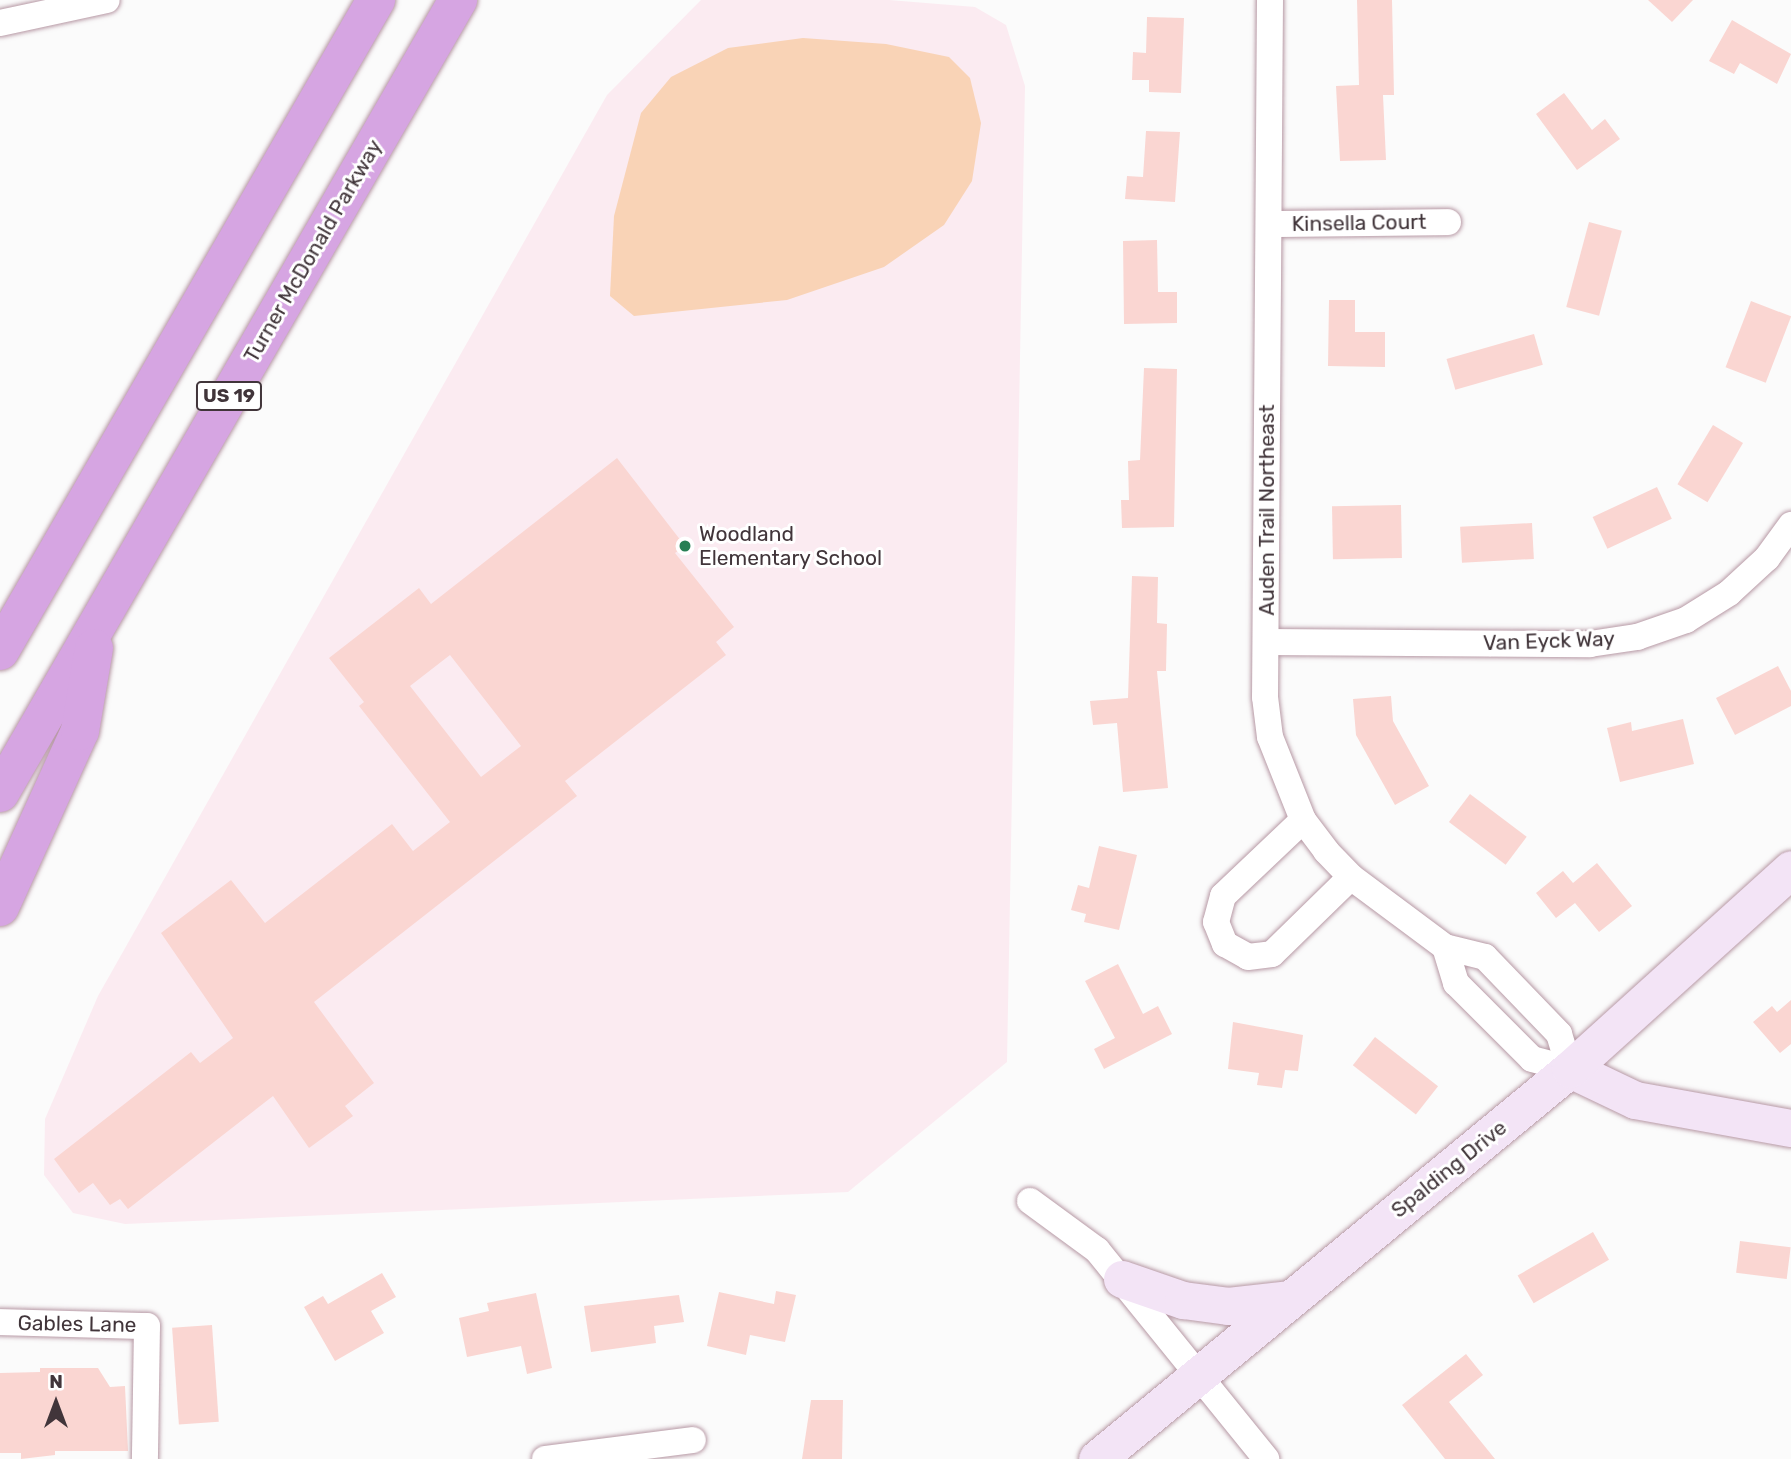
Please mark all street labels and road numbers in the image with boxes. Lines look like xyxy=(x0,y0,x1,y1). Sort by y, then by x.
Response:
street label: Turner McDonald Parkway xyxy=(239,135,387,367)
street label: Kinsella Court xyxy=(1291,209,1427,237)
road number: US 19 xyxy=(196,380,262,412)
street label: Auden Trail Northeast xyxy=(1254,404,1280,616)
street label: Van Eyck Way xyxy=(1482,626,1616,656)
street label: Spalding Drive xyxy=(1386,1115,1512,1223)
street label: Gables Lane xyxy=(17,1310,137,1338)

